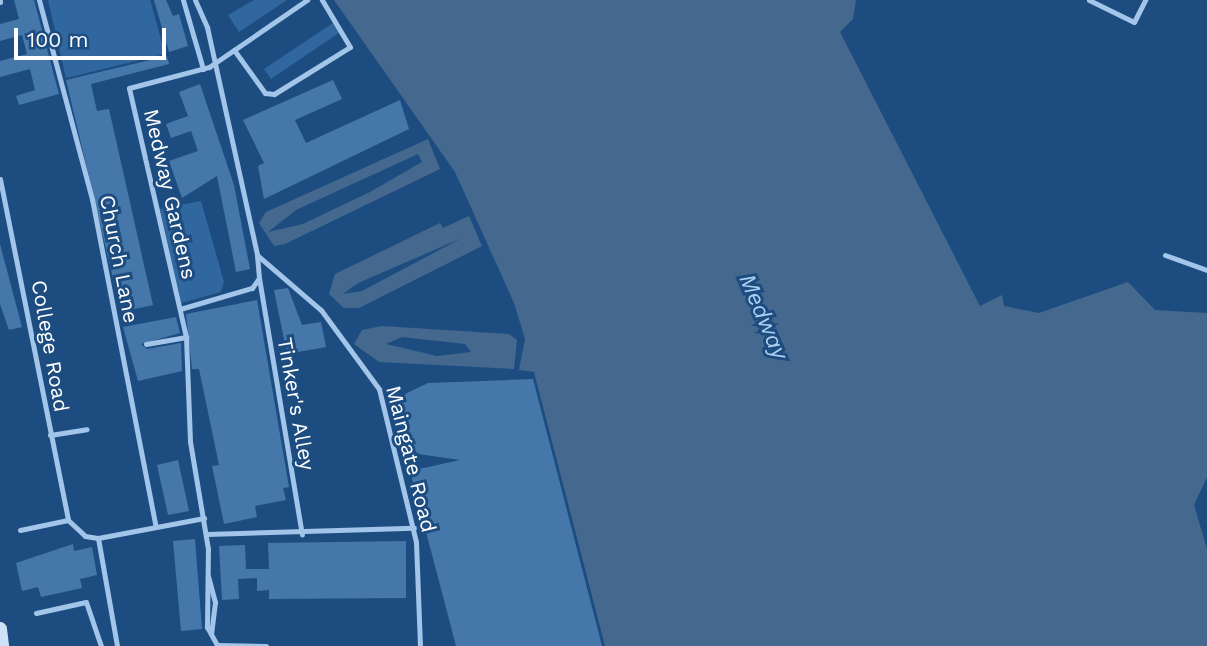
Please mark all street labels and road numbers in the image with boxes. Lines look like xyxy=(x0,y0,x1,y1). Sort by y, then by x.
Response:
street label: Medway Gardens xyxy=(138,106,202,282)
street label: Church Lane xyxy=(94,193,144,325)
street label: College Road xyxy=(26,278,74,414)
street label: Tinker's Alley xyxy=(272,335,320,473)
street label: Maingate Road xyxy=(381,383,441,535)

